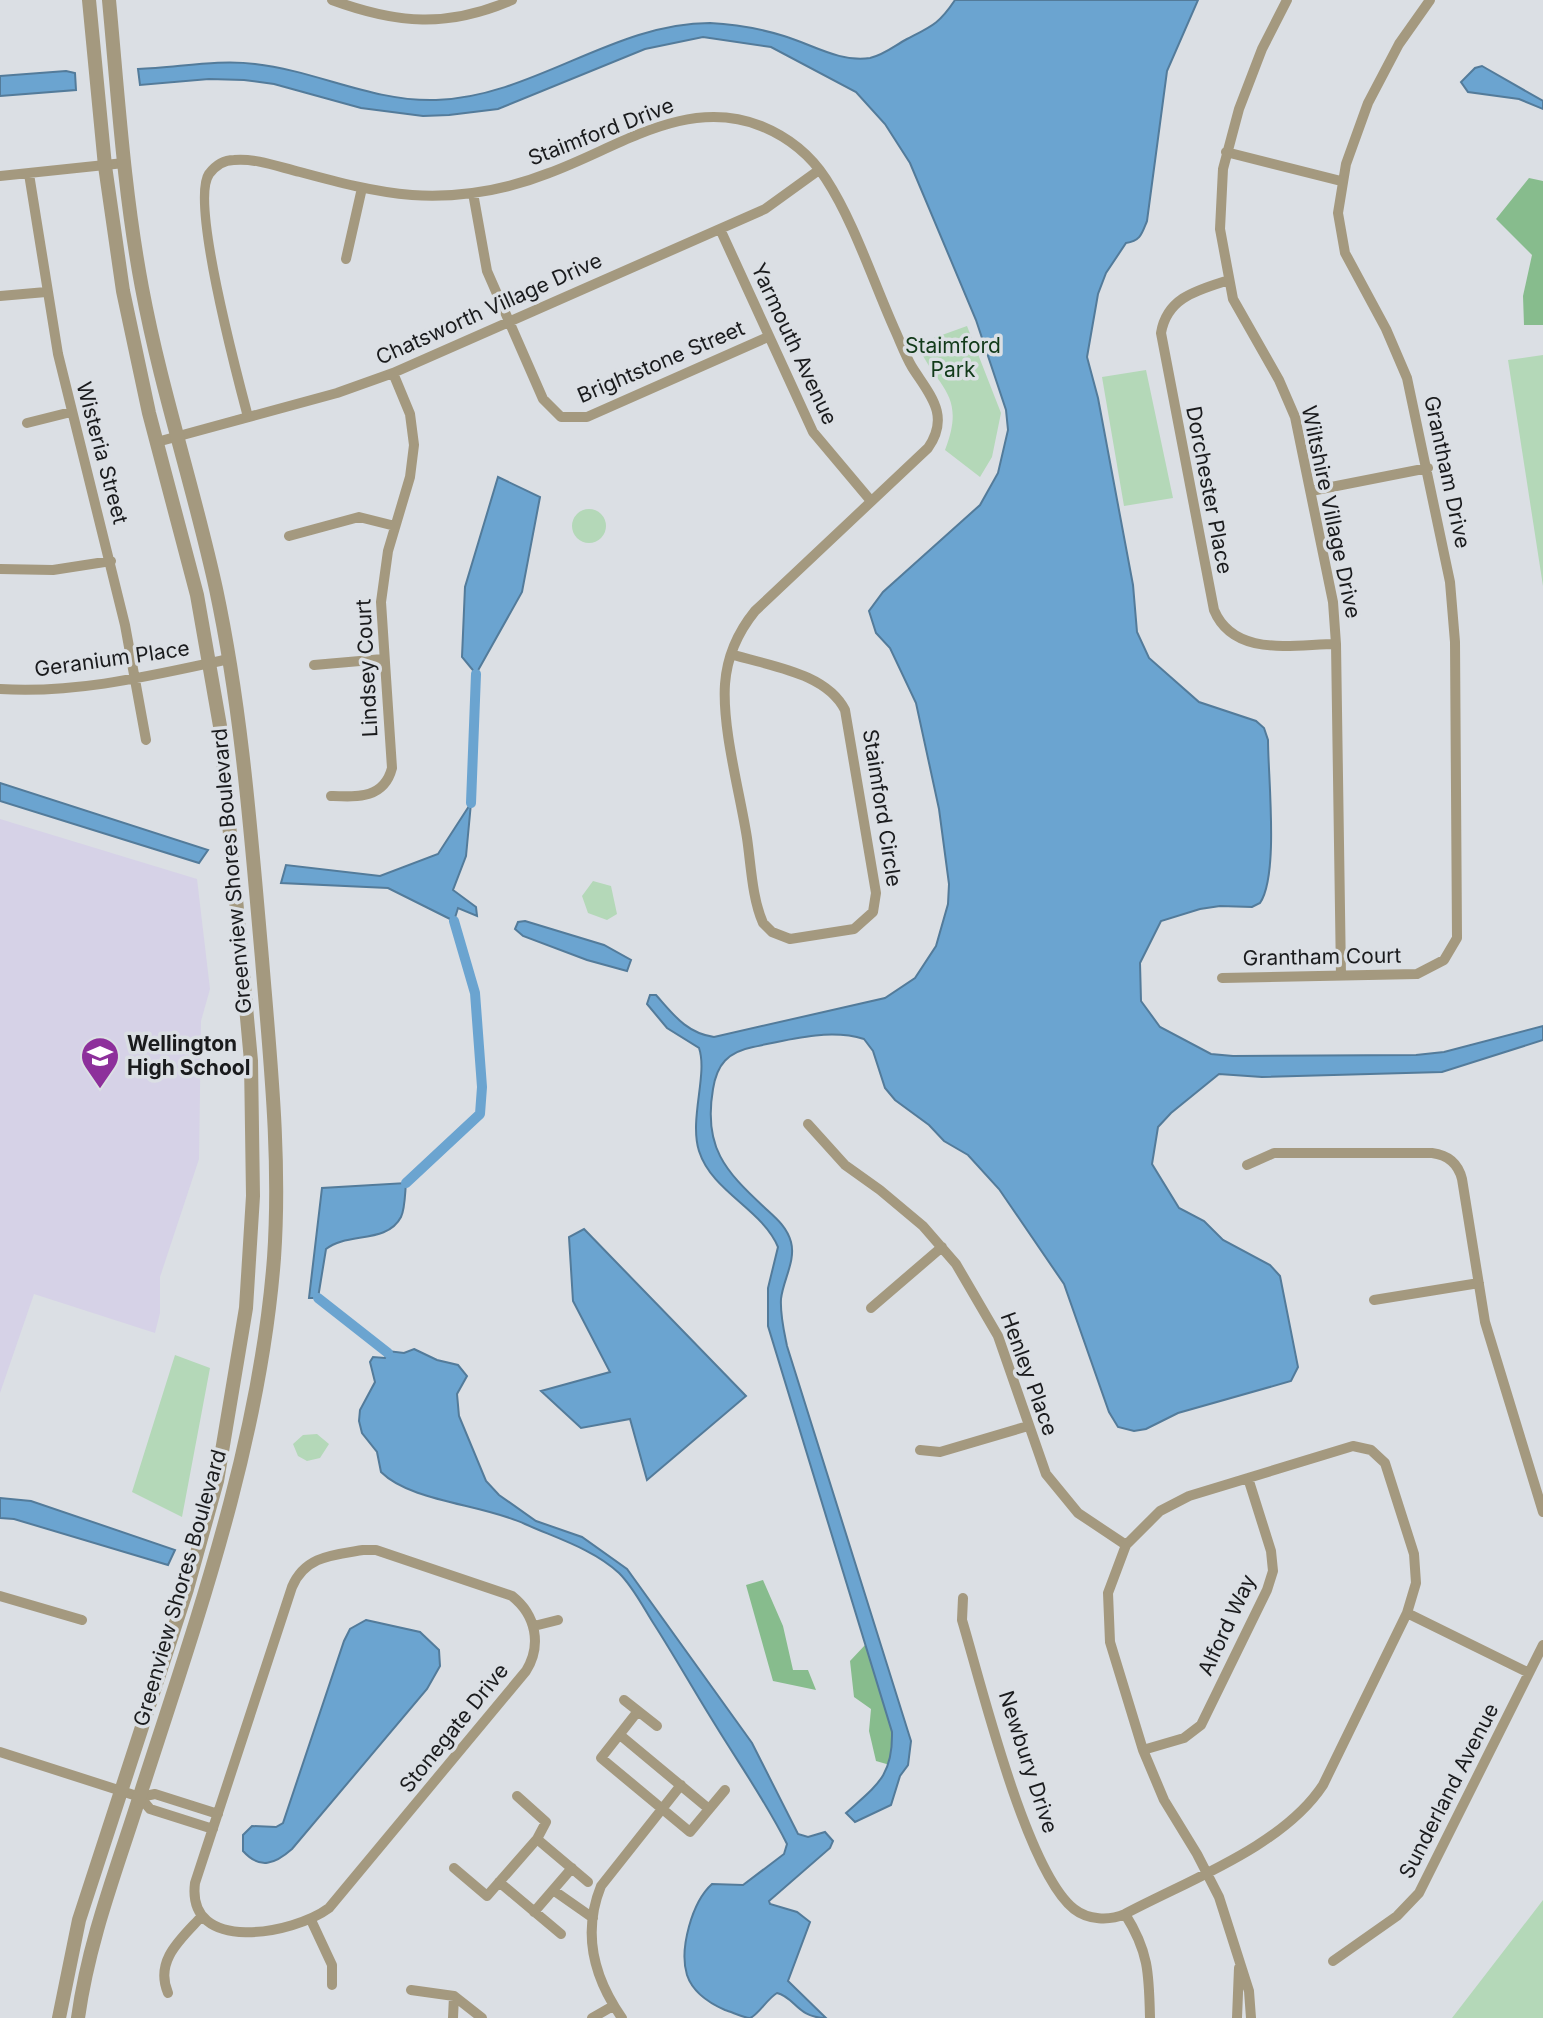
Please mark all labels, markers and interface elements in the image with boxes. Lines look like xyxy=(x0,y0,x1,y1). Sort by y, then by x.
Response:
street label: Staimford Drive xyxy=(524,92,677,171)
street label: Chatsworth Village Drive xyxy=(372,247,606,370)
street label: Yarmouth Avenue xyxy=(746,259,843,428)
street label: Brightstone Street xyxy=(573,315,748,408)
park label: Staimford Park xyxy=(905,333,1001,382)
street label: Wisteria Street xyxy=(72,379,133,527)
street label: Grantham Drive xyxy=(1419,393,1476,550)
street label: Wiltshire Village Drive xyxy=(1297,403,1366,621)
street label: Dorchester Place xyxy=(1181,404,1238,576)
street label: Lindsey Court xyxy=(350,598,383,738)
street label: Geranium Place xyxy=(33,635,191,682)
street label: Greenview Shores Boulevard xyxy=(207,727,256,1015)
street label: Staimford Circle xyxy=(858,727,907,888)
street label: Grantham Court xyxy=(1242,943,1402,970)
place label: Wellington High School xyxy=(127,1031,250,1080)
school or university icon: Wellington High School xyxy=(79,1035,121,1090)
street label: Henley Place xyxy=(996,1309,1063,1439)
street label: Greenview Shores Boulevard xyxy=(128,1447,231,1729)
street label: Alford Way xyxy=(1192,1570,1261,1679)
street label: Stonegate Drive xyxy=(394,1658,513,1797)
street label: Newbury Drive xyxy=(994,1688,1063,1836)
street label: Sunderland Avenue xyxy=(1394,1699,1504,1883)

